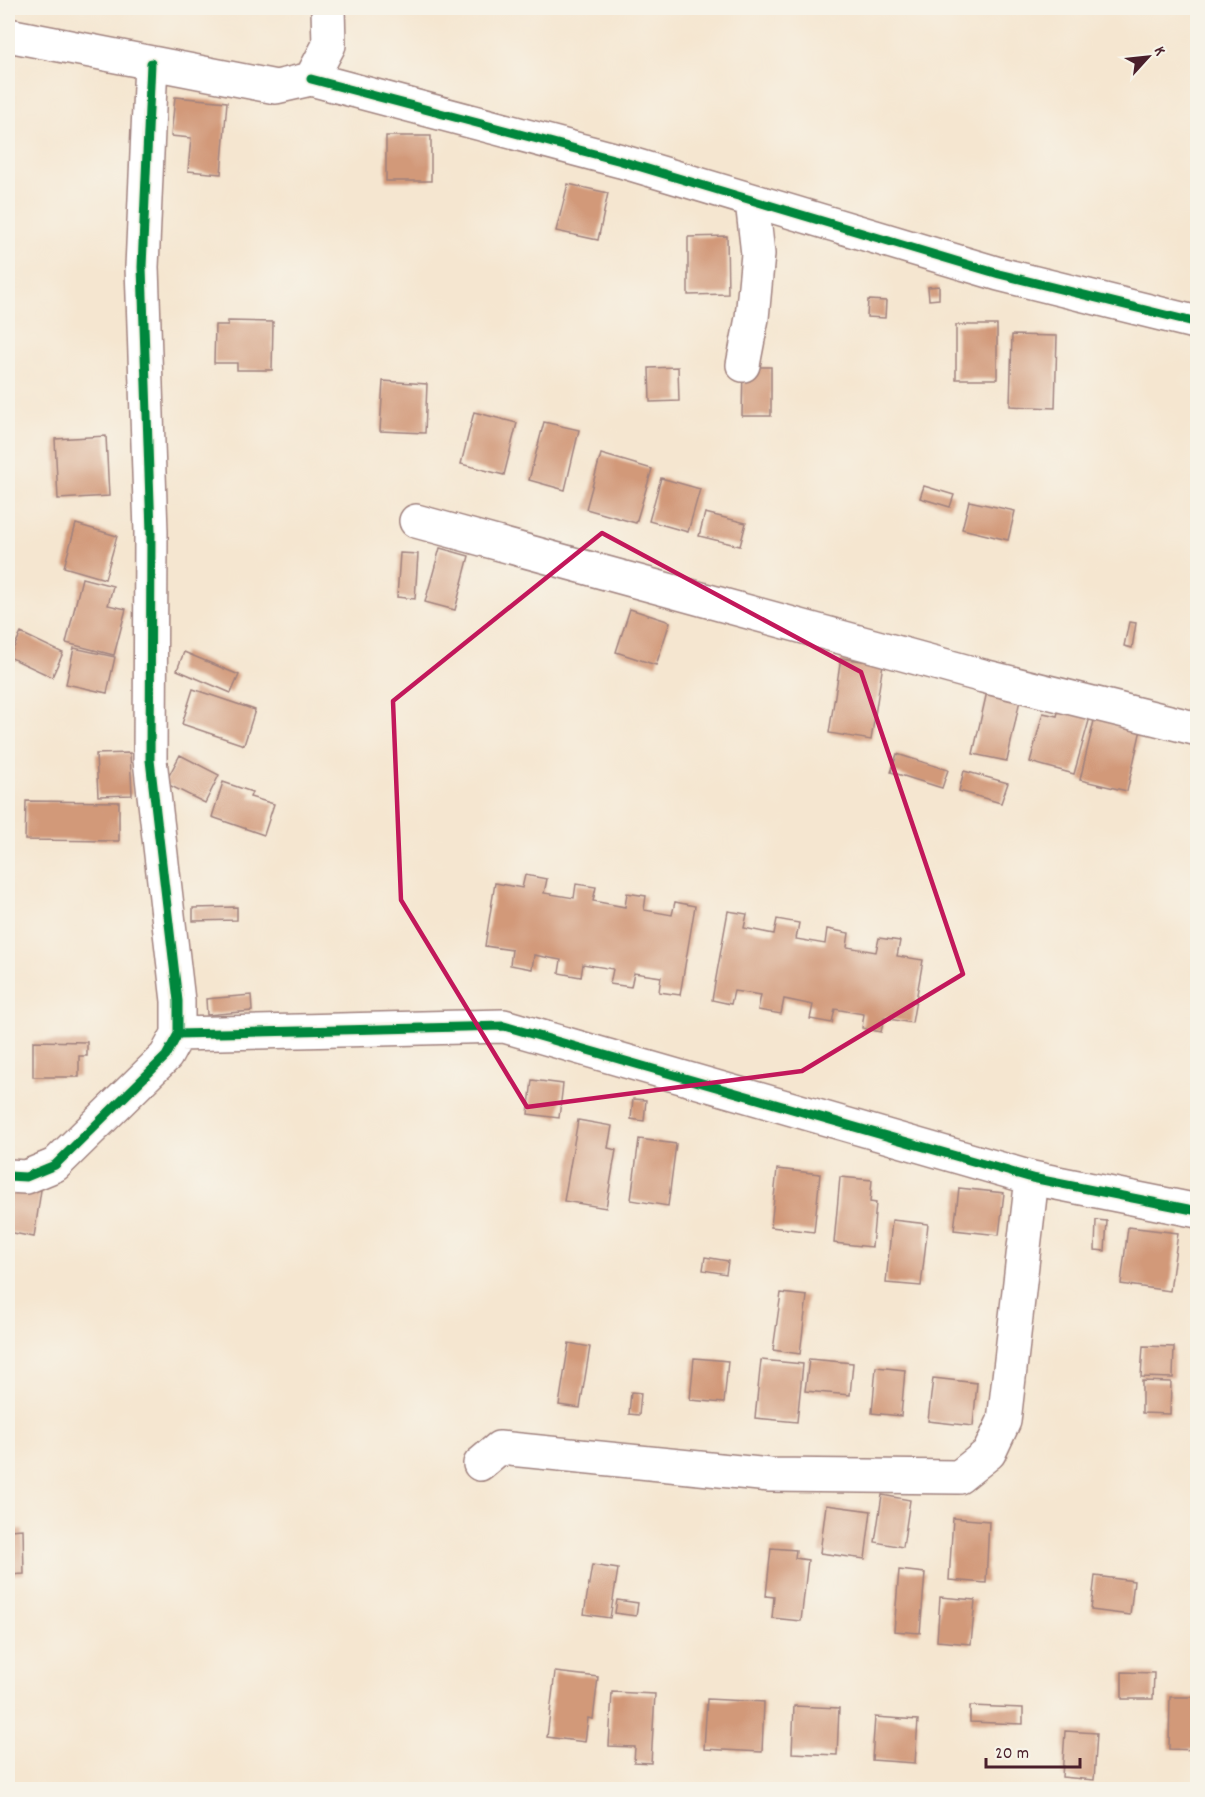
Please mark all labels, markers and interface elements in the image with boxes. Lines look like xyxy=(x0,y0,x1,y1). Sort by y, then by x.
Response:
north arrow xyxy=(1118,27,1178,87)
text: K xyxy=(1147,43,1171,60)
scale bar xyxy=(986,1731,1080,1769)
text: 20 m xyxy=(995,1742,1029,1767)

